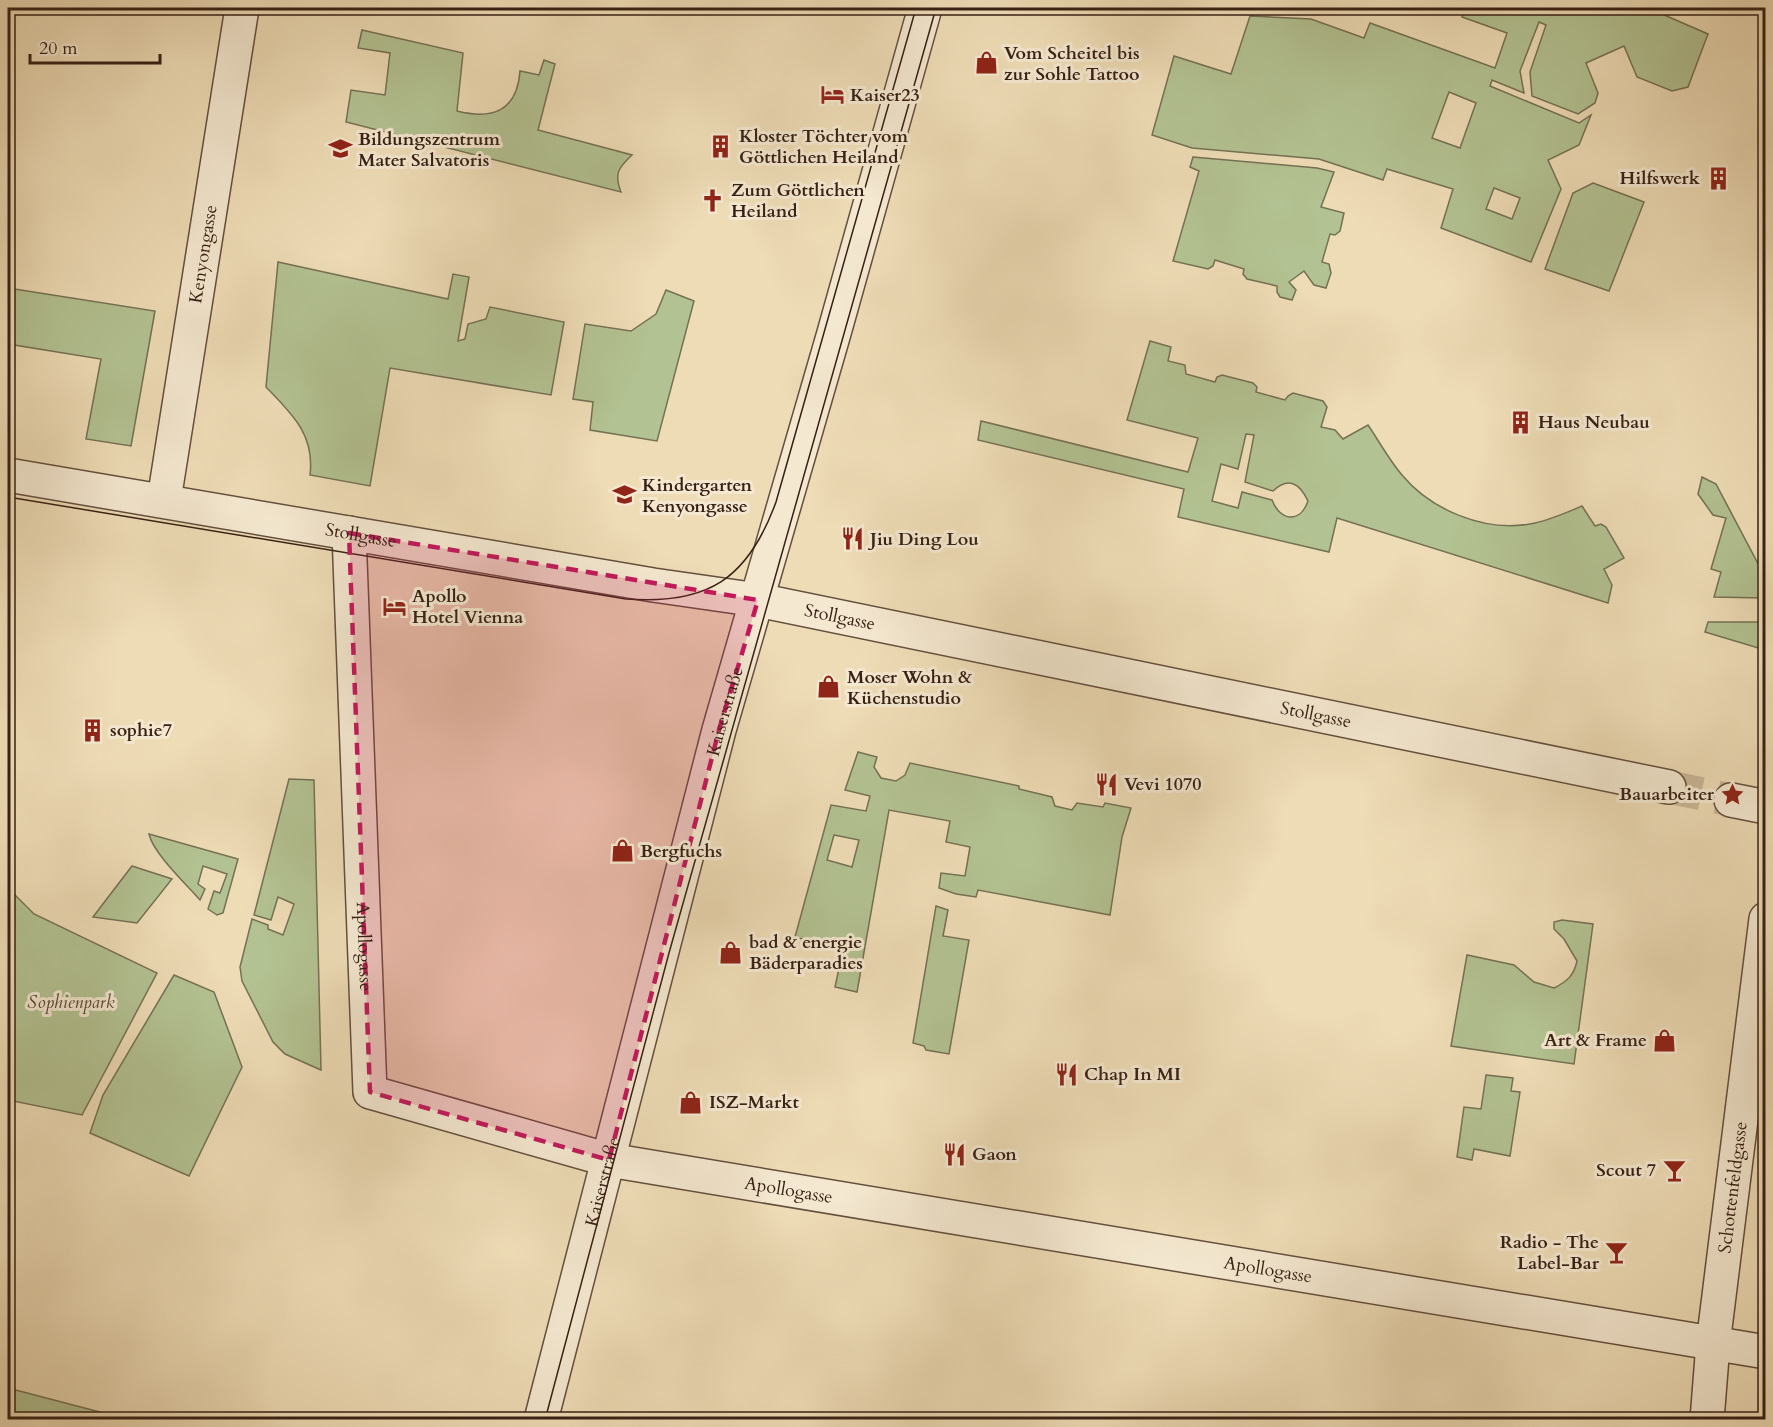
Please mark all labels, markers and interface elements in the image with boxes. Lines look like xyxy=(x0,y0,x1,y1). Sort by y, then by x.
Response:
scale bar xyxy=(30,27,160,65)
text: 20 m xyxy=(39,36,78,61)
place label: Vom Scheitel bis zur Sohle Tattoo xyxy=(1004,41,1140,87)
shop icon: Vom Scheitel bis zur Sohle Tattoo xyxy=(973,50,999,76)
hotel icon: Kaiser23 xyxy=(819,82,845,108)
place label: Kaiser23 xyxy=(850,83,920,108)
place label: Kloster Töchter vom Göttlichen Heiland xyxy=(739,124,908,170)
place label: Bildungszentrum Mater Salvatoris xyxy=(358,127,501,173)
building icon: Kloster Töchter vom Göttlichen Heiland xyxy=(708,133,734,159)
school or university icon: Bildungszentrum Mater Salvatoris xyxy=(327,136,353,162)
building icon: Hilfswerk xyxy=(1705,165,1731,191)
place label: Hilfswerk xyxy=(1620,166,1701,191)
place label: Zum Göttlichen Heiland xyxy=(731,178,865,224)
church icon: Zum Göttlichen Heiland xyxy=(700,187,726,213)
street label: Kenyongasse xyxy=(183,203,224,305)
building icon: Haus Neubau xyxy=(1507,409,1533,435)
place label: Haus Neubau xyxy=(1538,410,1650,435)
place label: Kindergarten Kenyongasse xyxy=(642,473,753,519)
school or university icon: Kindergarten Kenyongasse xyxy=(611,482,637,508)
street label: Stollgasse xyxy=(323,517,398,554)
restaurant icon: Jiu Ding Lou xyxy=(839,526,865,552)
place label: Jiu Ding Lou xyxy=(867,527,979,552)
place label: Apollo Hotel Vienna xyxy=(412,584,523,630)
hotel icon: Apollo Hotel Vienna xyxy=(381,593,407,619)
street label: Stollgasse xyxy=(802,598,877,637)
street label: Kaiserstraße xyxy=(701,664,750,759)
place label: Moser Wohn & Küchenstudio xyxy=(847,665,972,711)
shop icon: Moser Wohn & Küchenstudio xyxy=(816,674,842,700)
street label: Stollgasse xyxy=(1278,696,1354,734)
building icon: sophie7 xyxy=(79,717,105,743)
place label: sophie7 xyxy=(110,718,172,743)
restaurant icon: Vevi 1070 xyxy=(1093,771,1119,797)
place label: Vevi 1070 xyxy=(1124,772,1201,797)
place icon: Bauarbeiter xyxy=(1719,781,1745,807)
place label: Bauarbeiter xyxy=(1619,782,1715,807)
shop icon: Bergfuchs xyxy=(609,838,635,864)
place label: Bergfuchs xyxy=(640,839,722,864)
street label: Apollogasse xyxy=(350,902,378,992)
place label: bad & energie Bäderparadies xyxy=(749,930,863,976)
shop icon: bad & energie Bäderparadies xyxy=(718,939,744,965)
park label: Sophienpark xyxy=(27,990,115,1015)
shop icon: Art & Frame xyxy=(1652,1027,1678,1053)
place label: Art & Frame xyxy=(1544,1028,1647,1053)
restaurant icon: Chap In MI xyxy=(1053,1061,1079,1087)
place label: Chap In MI xyxy=(1084,1062,1181,1087)
shop icon: ISZ-Markt xyxy=(678,1089,704,1115)
place label: ISZ-Markt xyxy=(709,1090,799,1115)
street label: Schottenfeldgasse xyxy=(1712,1120,1754,1255)
street label: Kaiserstraße xyxy=(579,1134,627,1230)
restaurant icon: Gaon xyxy=(941,1141,967,1167)
place label: Gaon xyxy=(972,1142,1017,1167)
bar icon: Scout 7 xyxy=(1661,1157,1687,1183)
place label: Scout 7 xyxy=(1596,1158,1656,1183)
street label: Apollogasse xyxy=(743,1171,835,1210)
place label: Radio - The Label-Bar xyxy=(1500,1230,1600,1276)
bar icon: Radio - The Label-Bar xyxy=(1604,1239,1630,1265)
street label: Apollogasse xyxy=(1222,1250,1314,1290)

